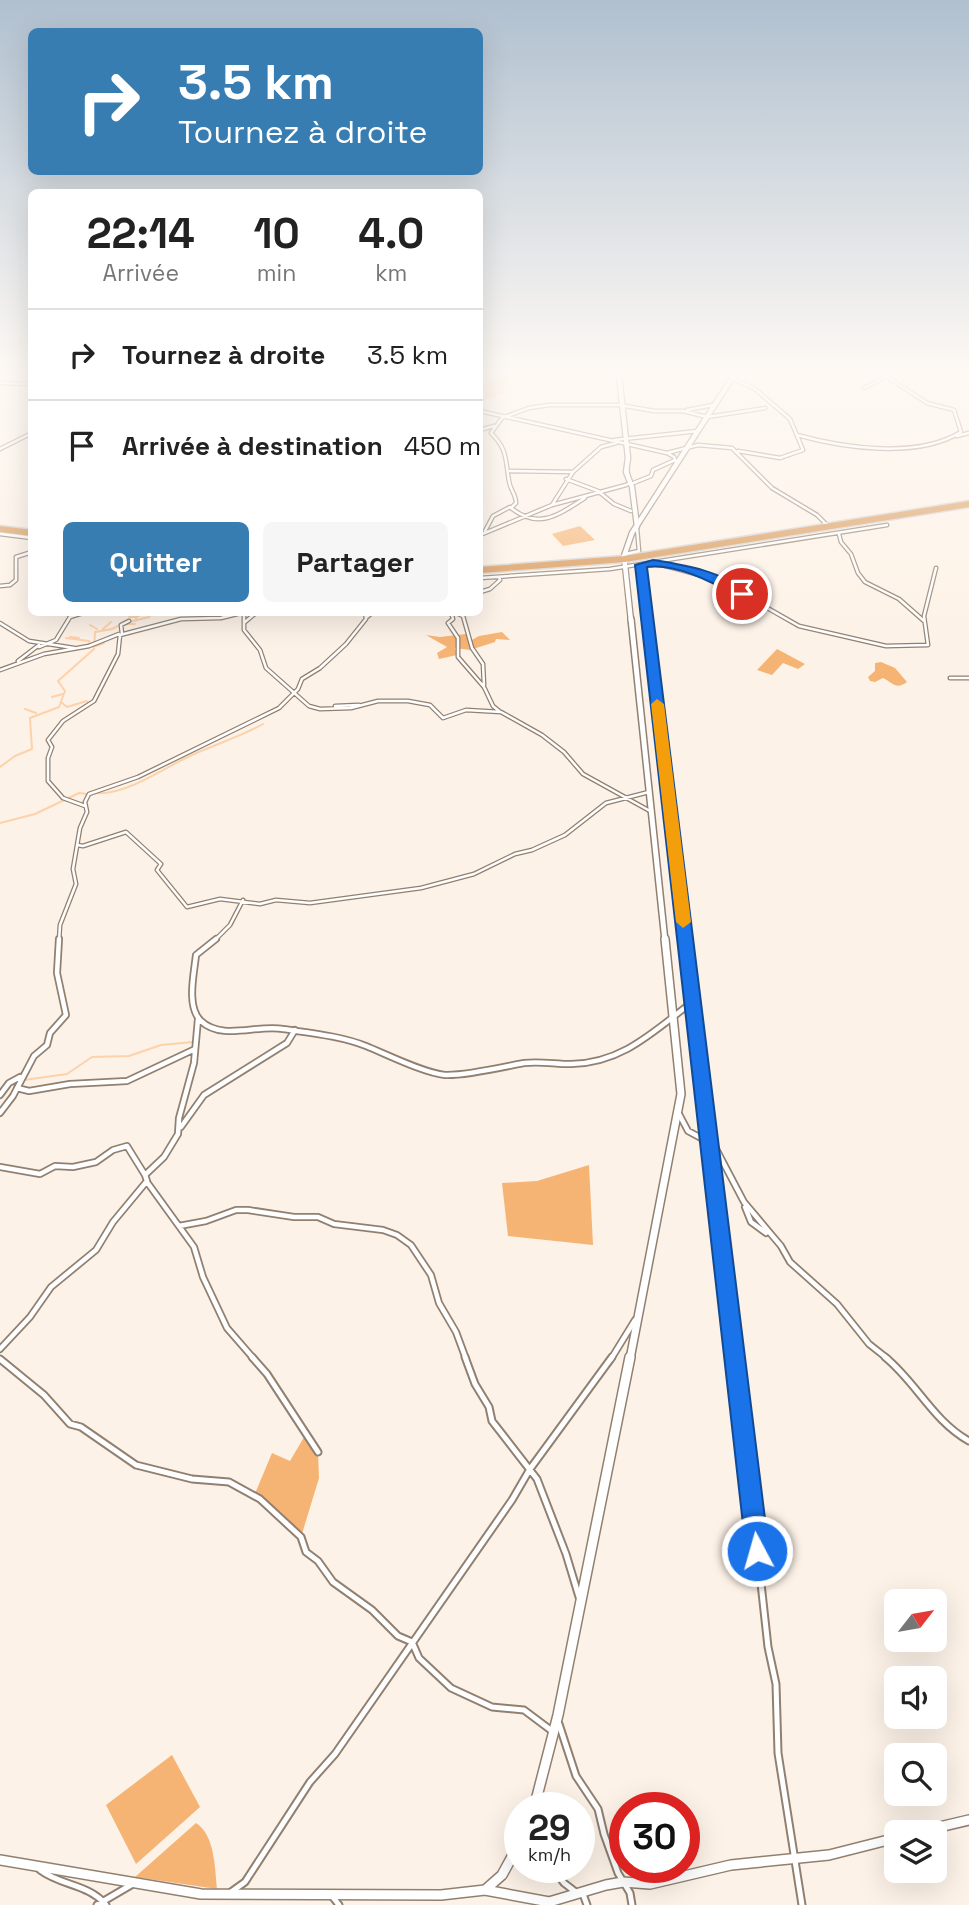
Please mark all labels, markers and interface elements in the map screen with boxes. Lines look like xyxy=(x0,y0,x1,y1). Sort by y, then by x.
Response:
text: 3.5 km xyxy=(178,51,334,113)
icon: right xyxy=(63,56,154,147)
text: Tournez à droite xyxy=(178,112,427,152)
text: 22:14 xyxy=(87,207,195,260)
text: 10 xyxy=(253,207,300,260)
text: 4.0 xyxy=(358,207,424,260)
text: Arrivée xyxy=(102,258,179,288)
text: min xyxy=(257,258,296,288)
text: km xyxy=(375,258,407,288)
icon: right xyxy=(63,336,101,374)
text: Tournez à droite xyxy=(122,338,325,372)
text: 3.5 km xyxy=(367,338,448,372)
icon: arrive xyxy=(63,427,101,465)
text: Arrivée à destination xyxy=(122,429,383,463)
text: 450 m xyxy=(404,429,481,463)
button: Quitter xyxy=(63,522,249,602)
button: Partager xyxy=(263,522,448,602)
pin xyxy=(712,564,772,624)
icon: arrive xyxy=(723,575,761,613)
position arrow xyxy=(720,1514,794,1588)
north arrow xyxy=(884,1589,947,1652)
map controls xyxy=(884,1589,947,1883)
button: sound xyxy=(884,1666,947,1729)
button: search xyxy=(884,1743,947,1806)
speed limit sign: 30 xyxy=(609,1792,700,1883)
text: 29 xyxy=(528,1806,571,1850)
button: layers xyxy=(884,1820,947,1883)
text: km/h xyxy=(528,1843,571,1866)

